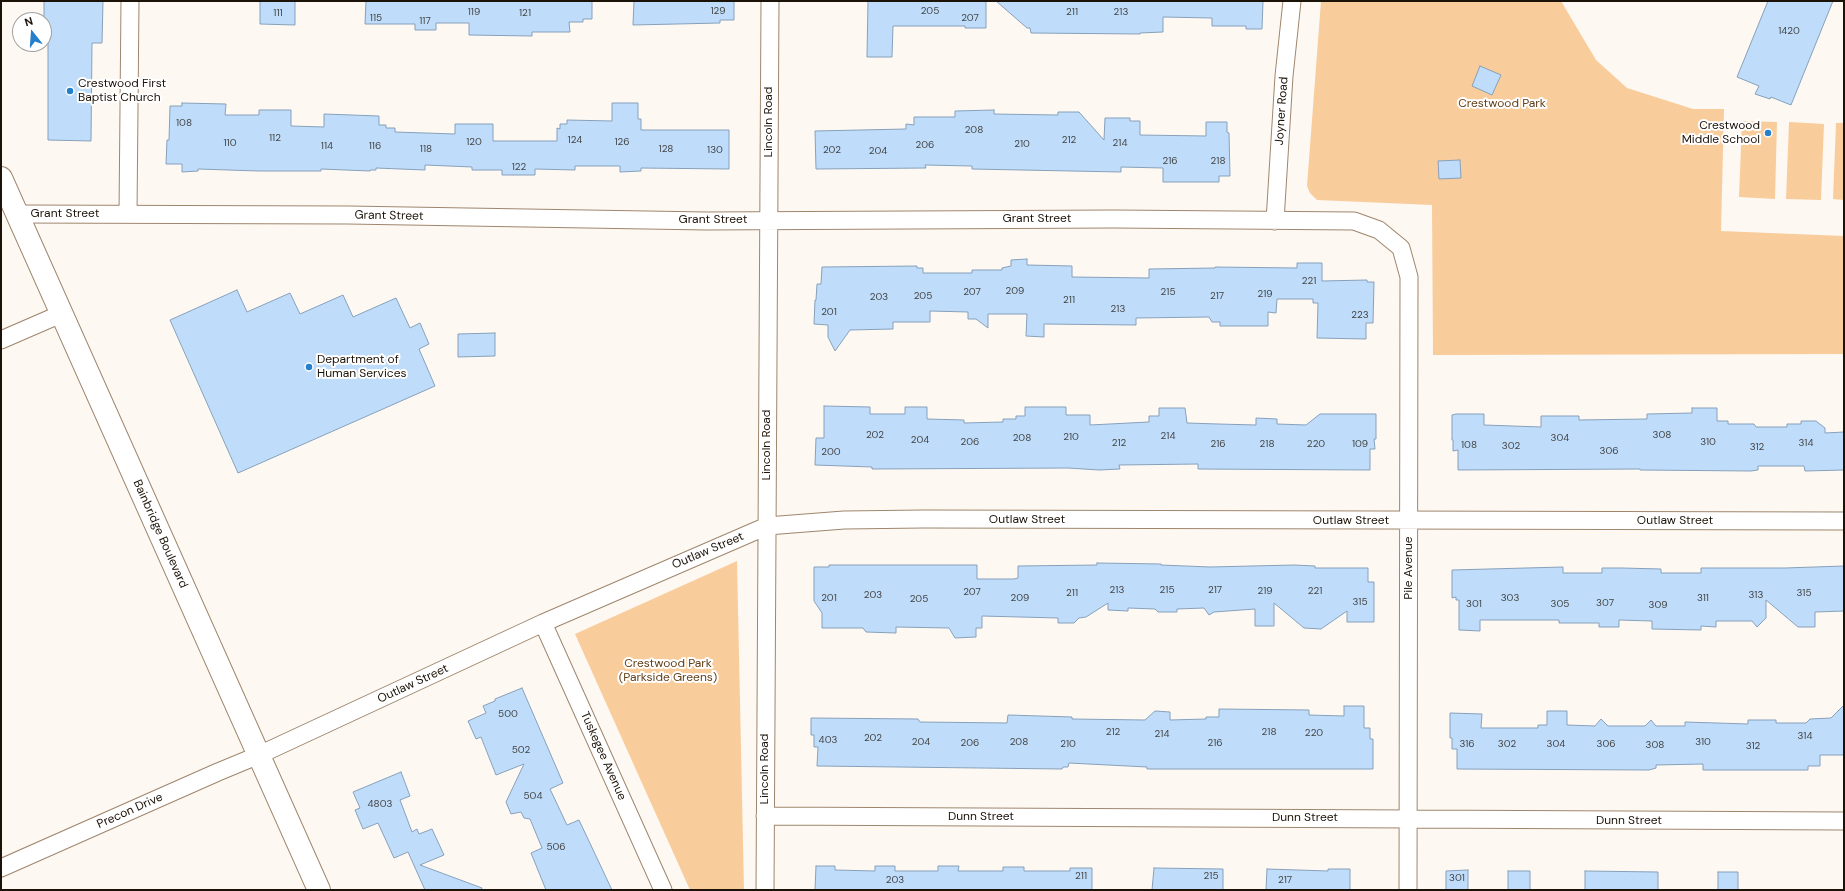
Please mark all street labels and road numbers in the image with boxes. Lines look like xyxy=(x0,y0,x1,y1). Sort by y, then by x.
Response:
street label: Joyner Road xyxy=(1272,76,1292,146)
street label: Lincoln Road xyxy=(762,87,776,157)
street label: Grant Street xyxy=(31,207,99,221)
street label: Grant Street xyxy=(354,208,424,224)
street label: Grant Street xyxy=(1003,212,1071,226)
street label: Grant Street xyxy=(679,213,747,227)
street label: Lincoln Road xyxy=(760,410,774,480)
street label: Bainbridge Boulevard xyxy=(130,478,190,590)
street label: Outlaw Street xyxy=(989,513,1065,527)
street label: Outlaw Street xyxy=(1313,514,1389,528)
street label: Outlaw Street xyxy=(1637,514,1713,528)
street label: Outlaw Street xyxy=(670,529,746,573)
street label: Pile Avenue xyxy=(1402,536,1416,600)
street label: Outlaw Street xyxy=(375,661,451,707)
street label: Tuskegee Avenue xyxy=(577,709,629,803)
street label: Lincoln Road xyxy=(758,734,772,804)
street label: Precon Drive xyxy=(95,790,165,832)
street label: Dunn Street xyxy=(948,810,1014,824)
street label: Dunn Street xyxy=(1272,811,1338,825)
street label: Dunn Street xyxy=(1596,814,1662,828)

